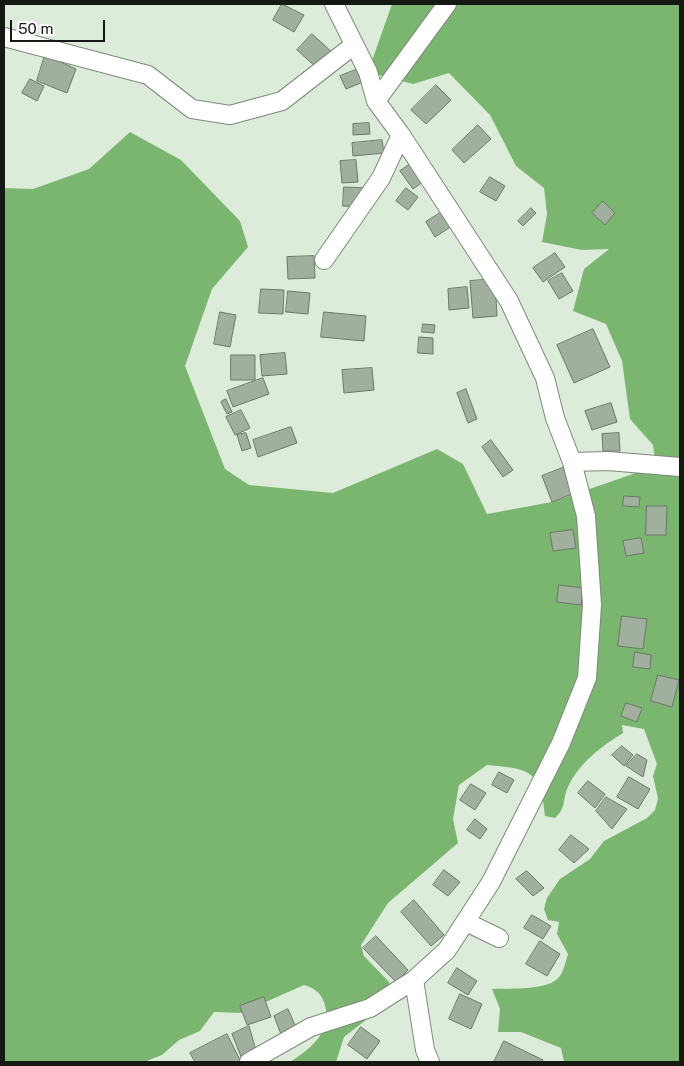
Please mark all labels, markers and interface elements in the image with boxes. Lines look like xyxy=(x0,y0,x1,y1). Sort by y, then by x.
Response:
scale bar xyxy=(12,10,108,42)
text: 50 m xyxy=(18,20,53,37)

